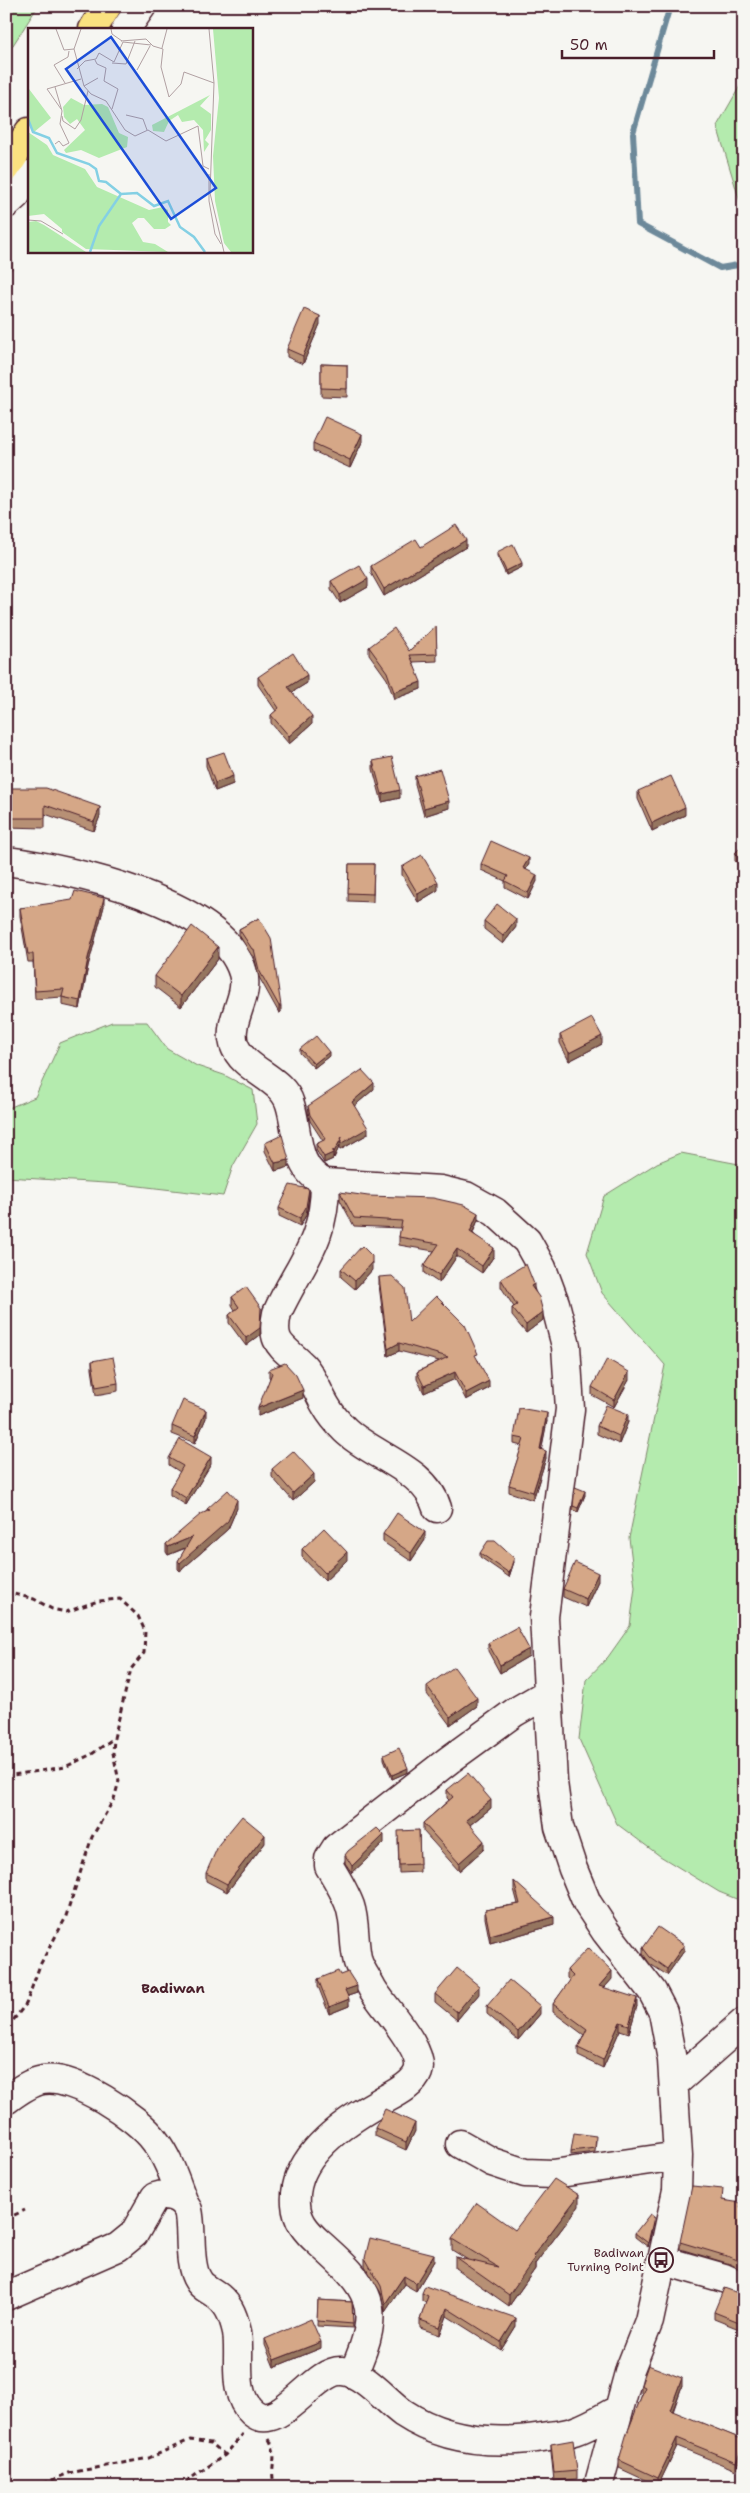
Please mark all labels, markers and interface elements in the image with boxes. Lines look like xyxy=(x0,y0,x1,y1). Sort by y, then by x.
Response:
inset map xyxy=(28,28,252,252)
scale bar xyxy=(562,28,715,60)
text: 50 m xyxy=(570,35,608,55)
district label: Badiwan xyxy=(141,1979,205,1997)
place label: Badiwan Turning Point xyxy=(567,2245,644,2275)
bus stop icon: Badiwan Turning Point xyxy=(648,2247,674,2273)

